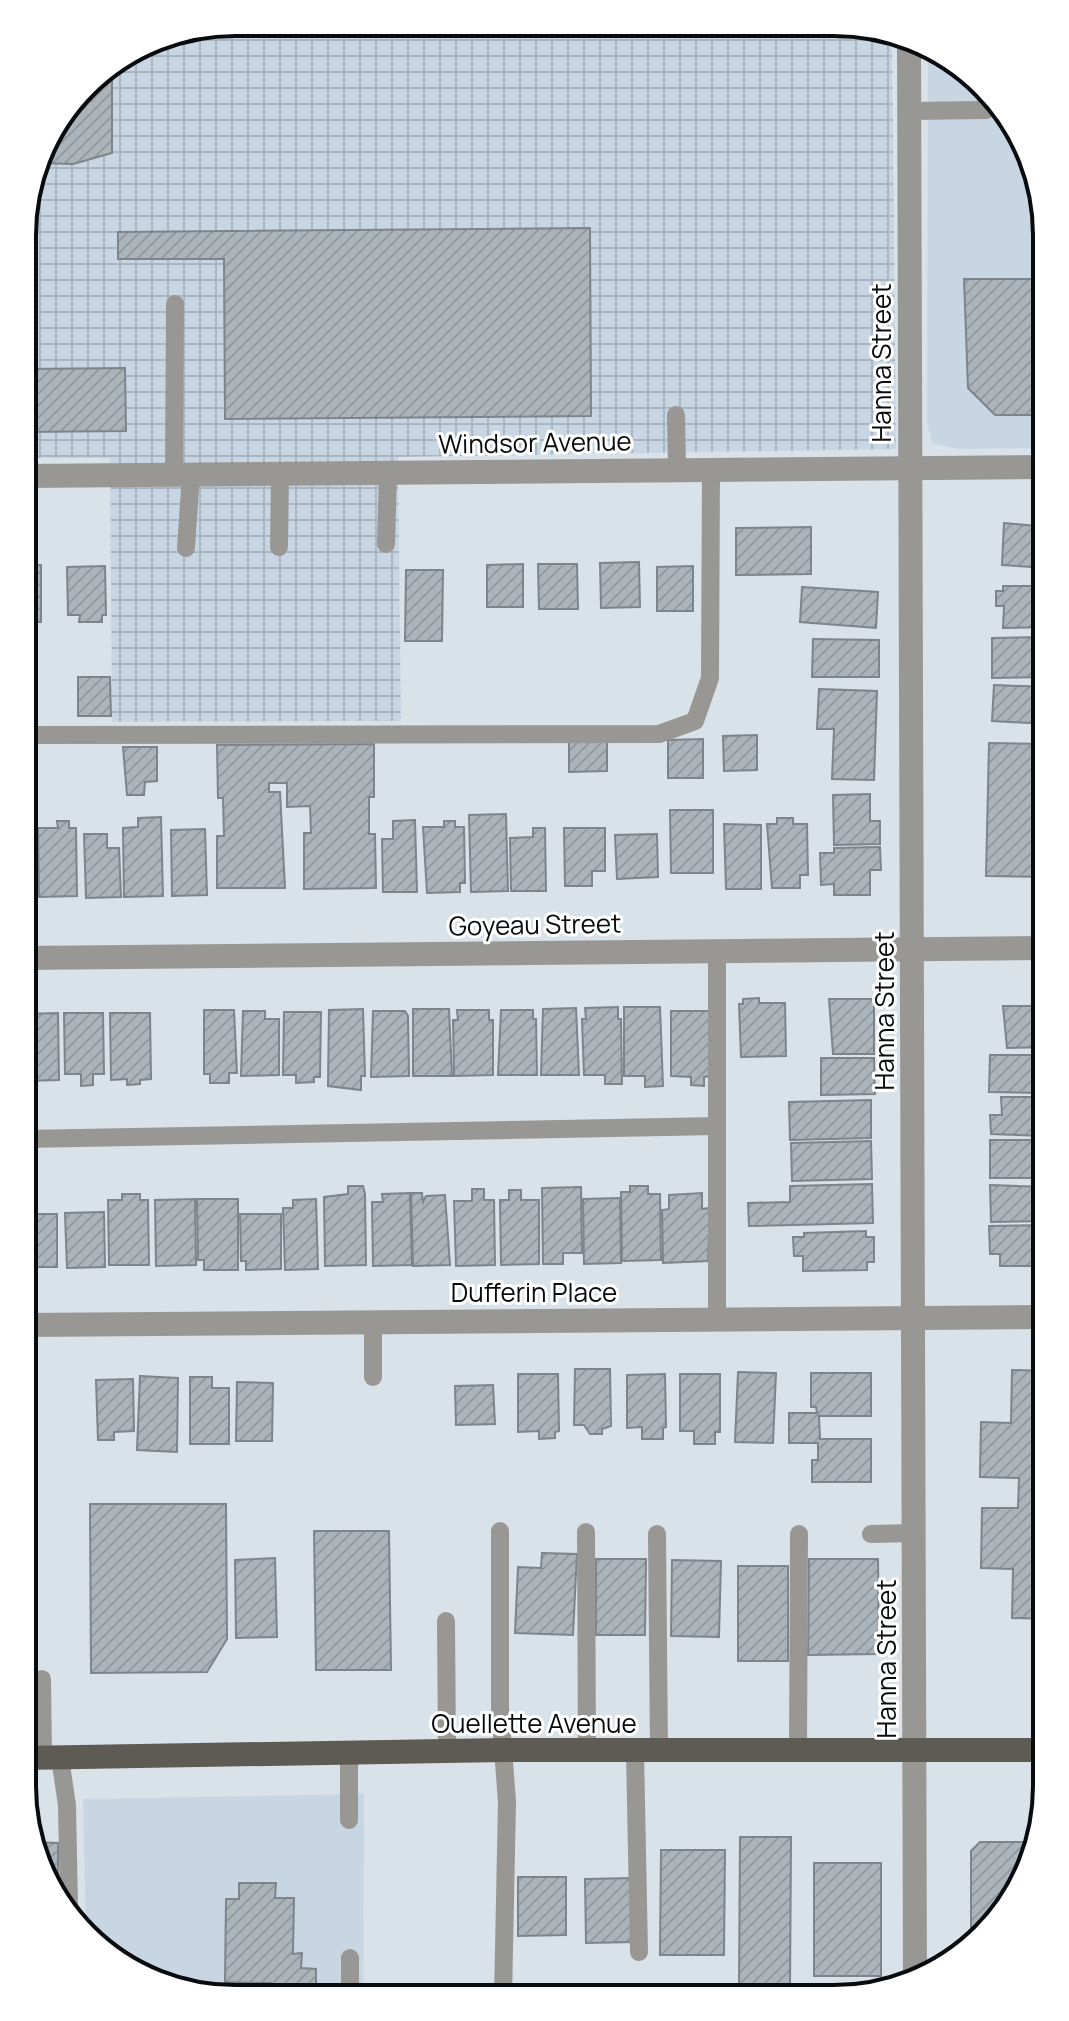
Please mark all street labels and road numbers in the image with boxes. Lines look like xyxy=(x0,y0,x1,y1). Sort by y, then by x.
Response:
street label: Hanna Street xyxy=(863,283,899,443)
street label: Windsor Avenue xyxy=(438,422,632,462)
street label: Goyeau Street xyxy=(448,904,622,944)
street label: Hanna Street xyxy=(866,931,902,1091)
street label: Dufferin Place xyxy=(451,1274,617,1310)
street label: Hanna Street xyxy=(868,1579,904,1739)
street label: Ouellette Avenue xyxy=(431,1705,637,1741)

